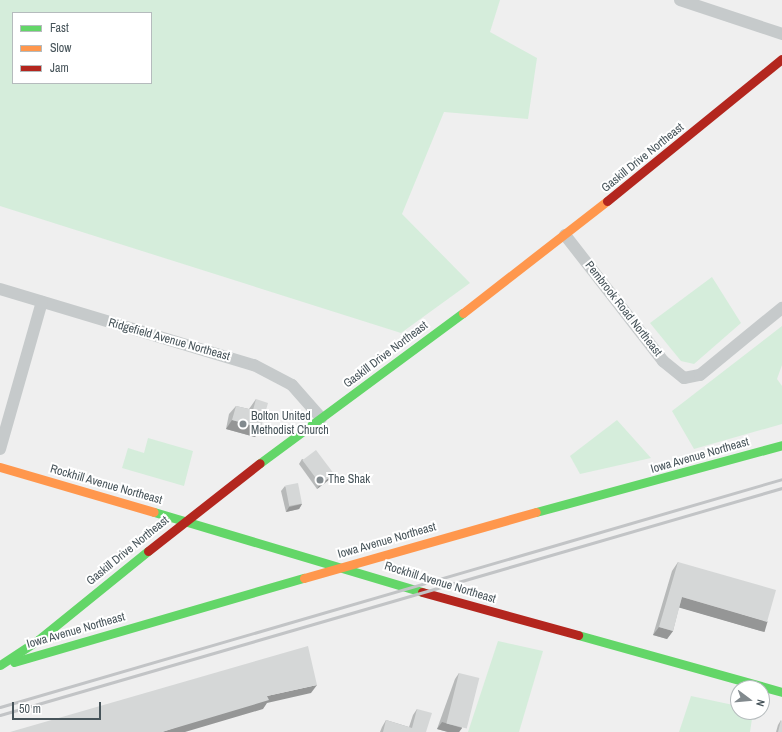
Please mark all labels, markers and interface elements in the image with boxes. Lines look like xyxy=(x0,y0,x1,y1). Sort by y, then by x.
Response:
legend xyxy=(12,12,152,84)
text: Fast xyxy=(50,20,69,36)
text: Slow xyxy=(50,40,71,56)
text: Jam xyxy=(50,60,69,76)
street label: Gaskill Drive Northeast xyxy=(599,120,687,196)
street label: Pembrook Road Northeast xyxy=(581,259,665,359)
street label: Ridgefield Avenue Northeast xyxy=(106,316,232,364)
street label: Gaskill Drive Northeast xyxy=(341,319,431,391)
place label: Bolton United Methodist Church xyxy=(251,410,329,438)
marker: Bolton United Methodist Church xyxy=(238,419,248,429)
street label: Iowa Avenue Northeast xyxy=(649,435,751,477)
street label: Rockhill Avenue Northeast xyxy=(48,462,164,508)
place label: The Shak xyxy=(328,473,370,487)
marker: The Shak xyxy=(315,475,325,485)
street label: Gaskill Drive Northeast xyxy=(84,513,172,589)
street label: Iowa Avenue Northeast xyxy=(336,520,438,562)
street label: Rockhill Avenue Northeast xyxy=(382,559,498,607)
street label: Iowa Avenue Northeast xyxy=(25,610,127,652)
north arrow xyxy=(730,680,770,720)
scale bar xyxy=(14,694,103,720)
text: N xyxy=(753,698,768,708)
text: 50 m xyxy=(19,701,41,717)

